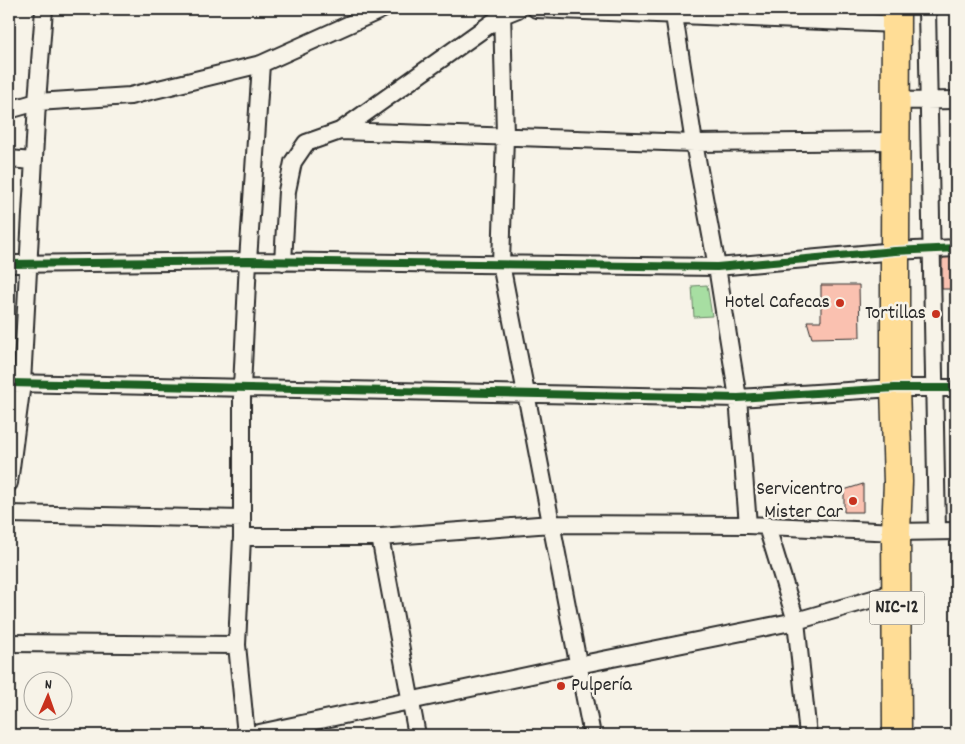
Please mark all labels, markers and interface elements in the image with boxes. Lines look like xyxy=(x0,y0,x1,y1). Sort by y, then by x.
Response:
place label: Hotel Cafecas xyxy=(724,289,830,317)
marker: Hotel Cafecas xyxy=(834,297,846,309)
place label: Tortillas xyxy=(865,300,926,328)
marker: Tortillas xyxy=(930,308,942,320)
place label: Servicentro Mister Car xyxy=(756,476,844,527)
marker: Servicentro Mister Car xyxy=(847,495,859,507)
road number: NIC-12 xyxy=(870,592,924,624)
north arrow xyxy=(22,672,72,722)
place label: Pulpería xyxy=(571,672,633,700)
text: N xyxy=(45,675,52,695)
marker: Pulpería xyxy=(555,680,567,692)

